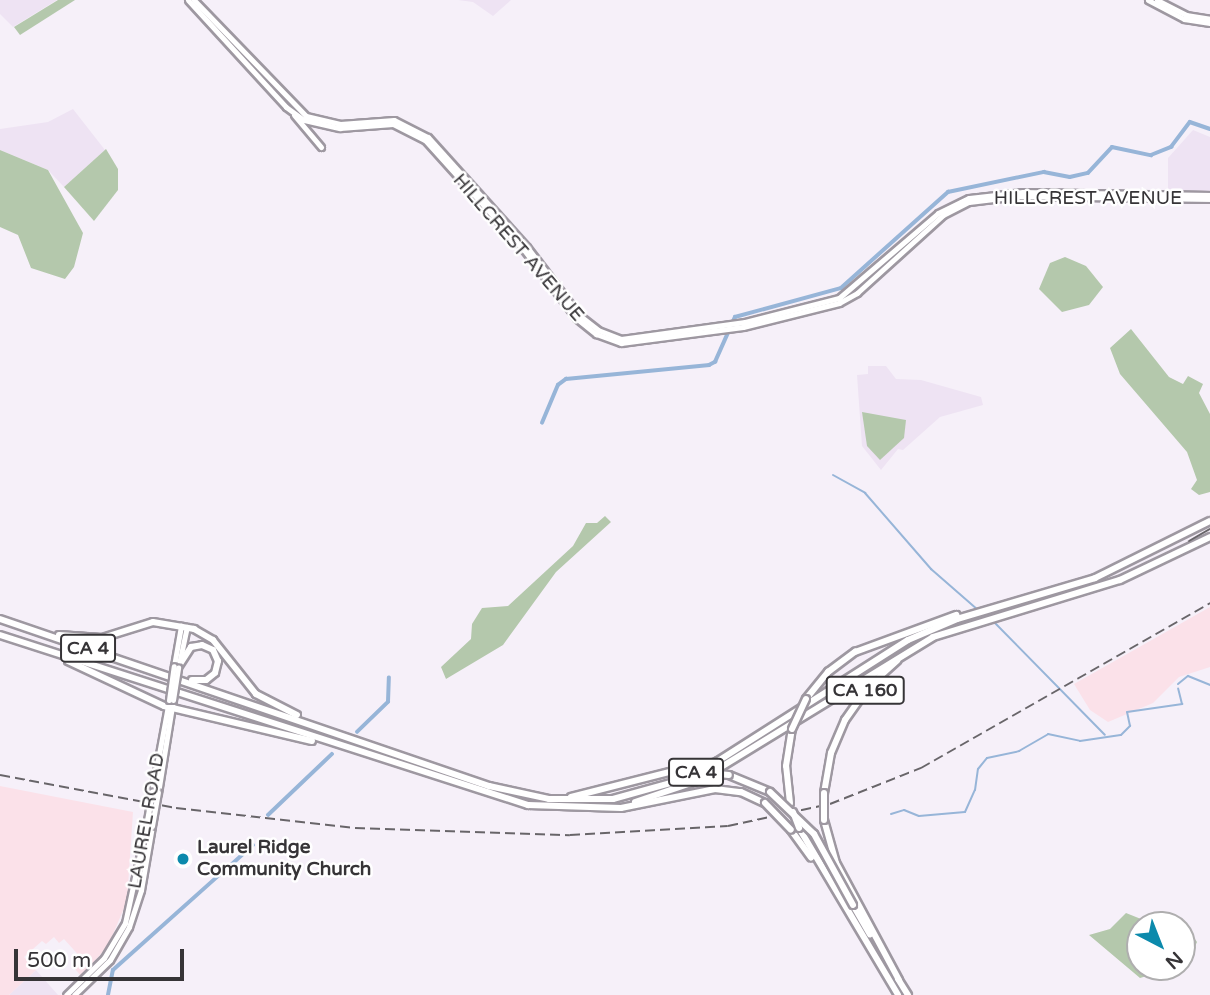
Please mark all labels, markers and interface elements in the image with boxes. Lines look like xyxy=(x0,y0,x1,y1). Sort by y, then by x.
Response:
street label: HILLCREST AVENUE xyxy=(448,169,588,327)
street label: HILLCREST AVENUE xyxy=(994,188,1182,210)
road number: CA 4 xyxy=(60,634,116,662)
road number: CA 160 xyxy=(825,676,905,704)
street label: LAUREL ROAD xyxy=(124,751,170,891)
road number: CA 4 xyxy=(668,758,724,786)
place label: Laurel Ridge Community Church xyxy=(197,837,371,881)
marker: Laurel Ridge Community Church xyxy=(175,851,191,867)
north arrow xyxy=(1126,911,1196,981)
scale bar xyxy=(18,936,187,980)
text: N xyxy=(1161,947,1187,973)
text: 500 m xyxy=(27,948,91,973)

